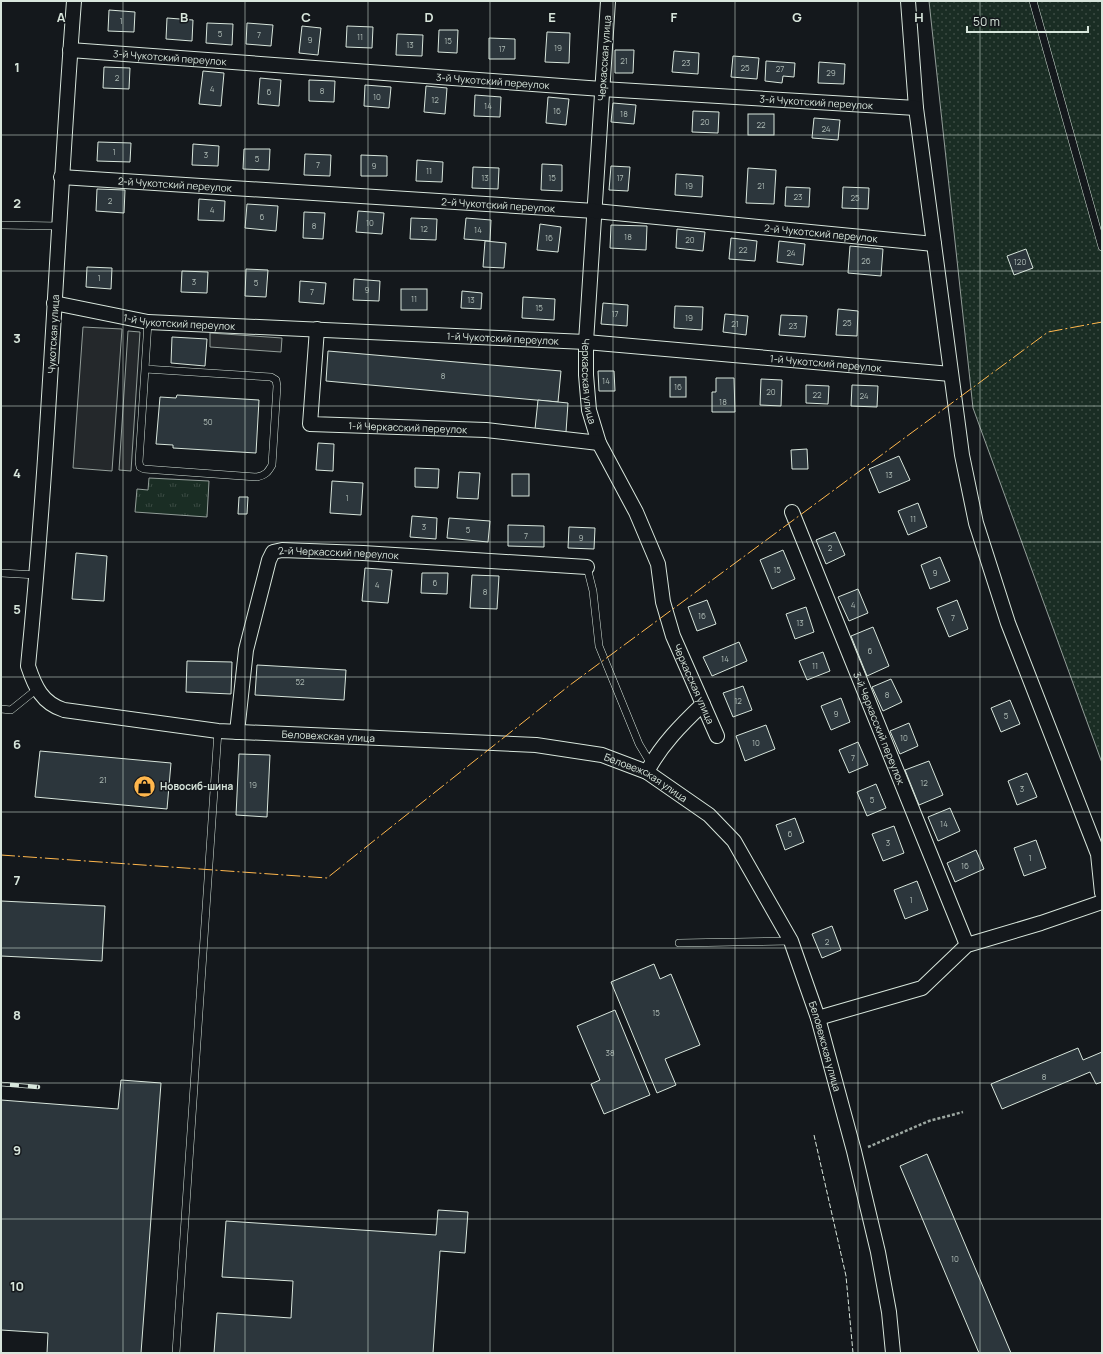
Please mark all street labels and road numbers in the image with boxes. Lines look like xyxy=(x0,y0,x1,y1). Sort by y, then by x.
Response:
street label: Черкасская улица xyxy=(594,15,614,101)
street label: 3-й Чукотский переулок xyxy=(112,46,228,69)
street label: 3-й Чукотский переулок xyxy=(436,70,551,92)
street label: 3-й Чукотский переулок xyxy=(759,92,874,112)
street label: 2-й Чукотский переулок xyxy=(117,174,233,195)
street label: 2-й Чукотский переулок xyxy=(441,194,556,216)
street label: 2-й Чукотский переулок xyxy=(763,220,879,246)
street label: Чукотская улица xyxy=(44,294,62,374)
street label: 1-й Чукотский переулок xyxy=(122,310,236,333)
street label: 1-й Чукотский переулок xyxy=(446,329,560,348)
street label: Черкасская улица xyxy=(579,338,600,426)
street label: 1-й Чукотский переулок xyxy=(769,351,883,375)
street label: 1-й Черкасский переулок xyxy=(348,418,468,436)
street label: 2-й Черкасский переулок xyxy=(277,543,400,562)
street label: Черкасская улица xyxy=(670,642,718,726)
street label: 3-й Черкасский переулок xyxy=(850,670,909,787)
street label: Беловежская улица xyxy=(281,727,375,745)
street label: Беловежская улица xyxy=(602,749,690,805)
street label: Беловежская улица xyxy=(806,999,845,1093)

